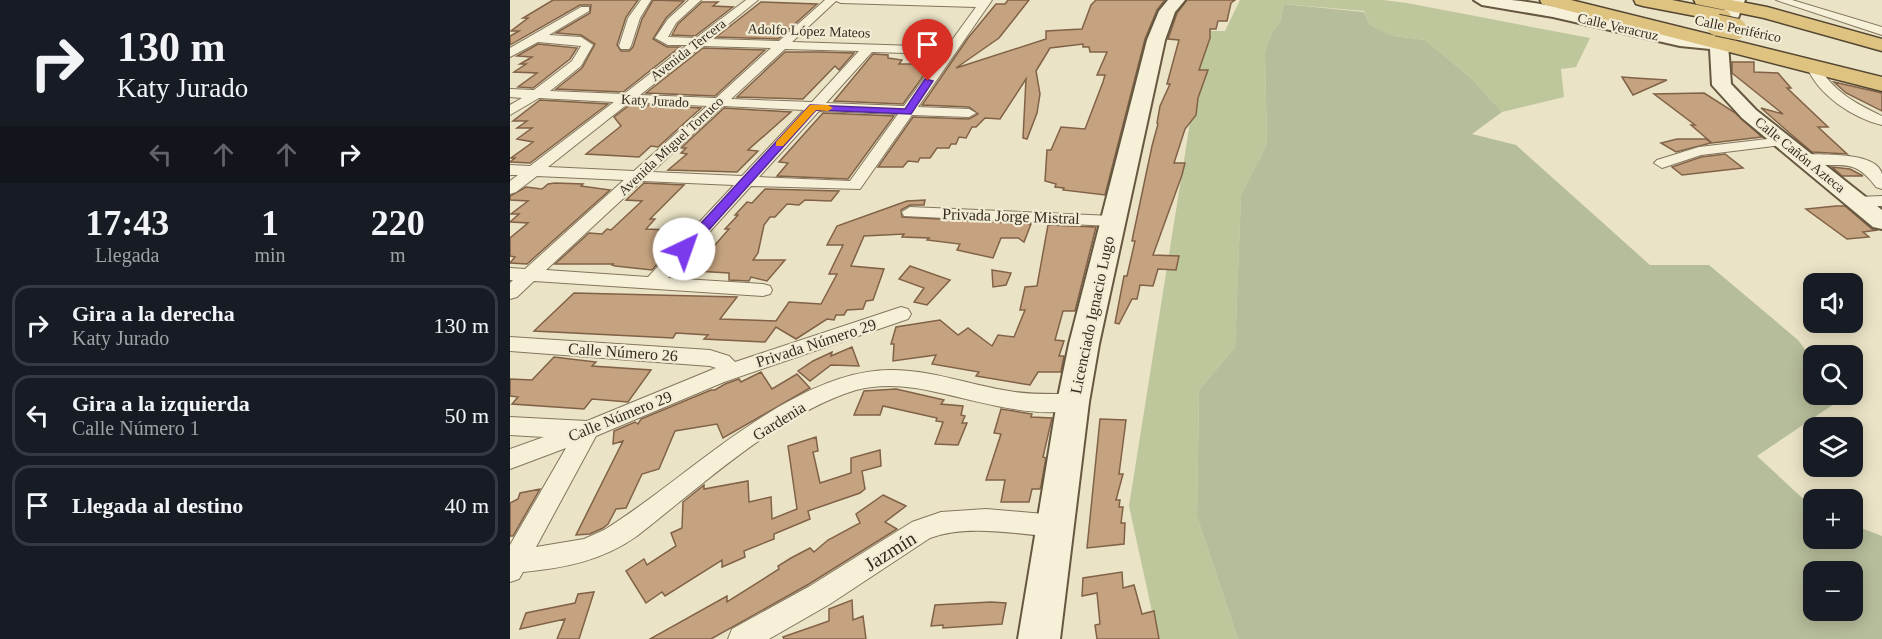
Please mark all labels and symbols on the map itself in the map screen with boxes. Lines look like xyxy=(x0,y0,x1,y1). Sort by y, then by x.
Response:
street label: Calle Veracruz xyxy=(1576,10,1660,44)
street label: Calle Periférico xyxy=(1693,12,1783,46)
street label: Avenida Tercera xyxy=(647,15,729,84)
pin xyxy=(902,19,953,81)
street label: Adolfo López Mateos xyxy=(747,21,871,41)
street label: Katy Jurado xyxy=(621,92,689,110)
street label: Avenida Miguel Torruco xyxy=(616,94,726,198)
street label: Calle Cañón Azteca xyxy=(1752,114,1849,196)
street label: Privada Jorge Mistral xyxy=(942,205,1081,228)
position arrow xyxy=(652,217,716,281)
street label: Licenciado Ignacio Lugo xyxy=(1067,235,1118,396)
street label: Privada Número 29 xyxy=(754,316,878,370)
street label: Calle Número 26 xyxy=(567,340,679,364)
street label: Calle Número 29 xyxy=(566,387,674,445)
street label: Gardenia xyxy=(750,398,808,444)
street label: Jazmín xyxy=(860,527,920,575)

